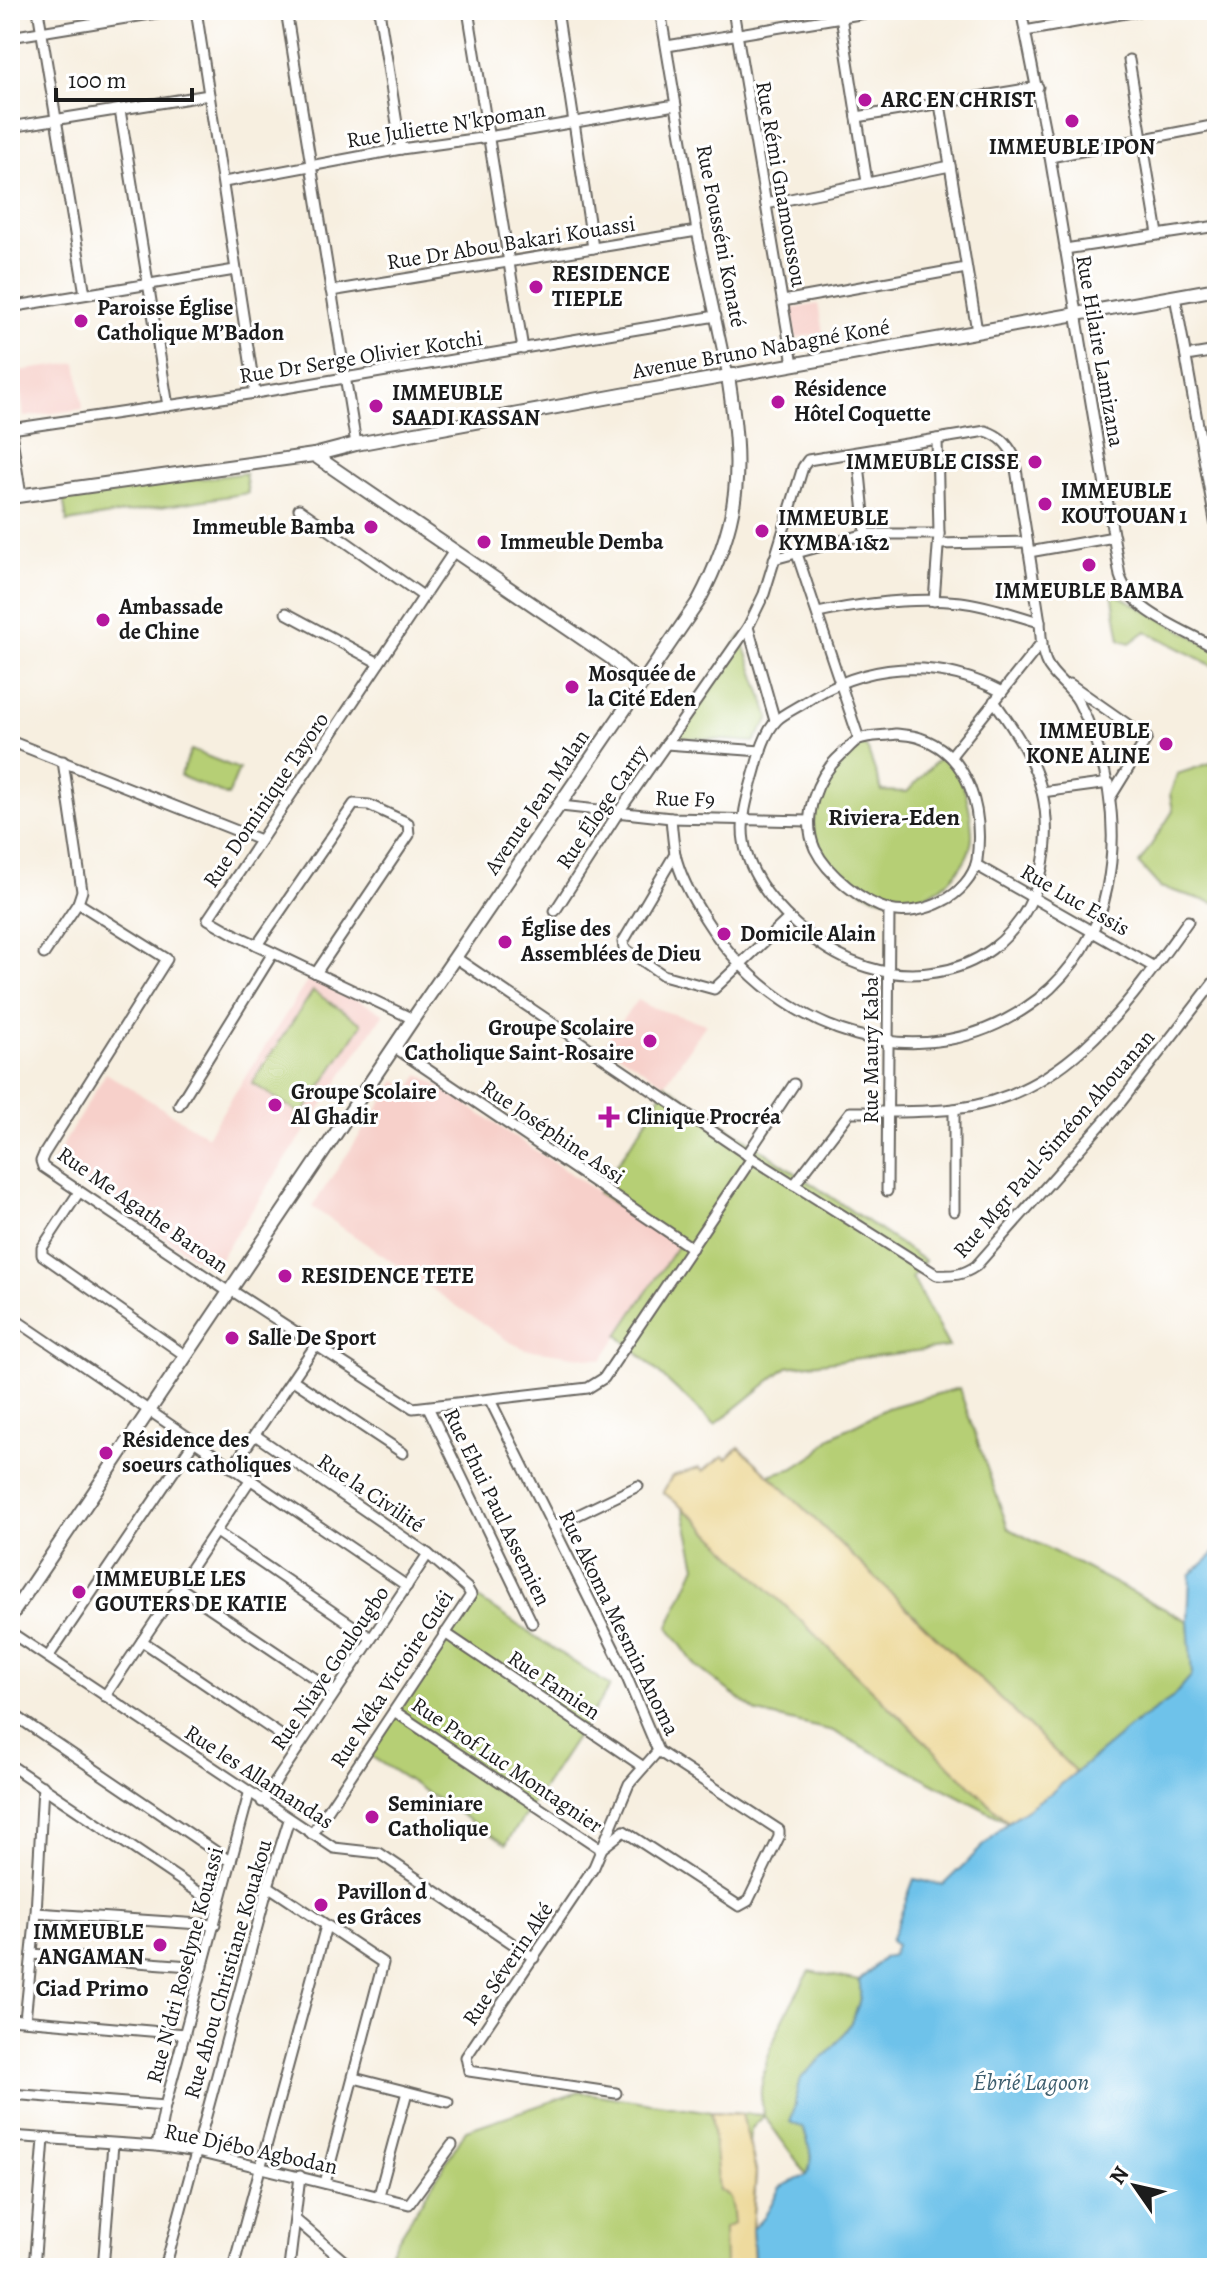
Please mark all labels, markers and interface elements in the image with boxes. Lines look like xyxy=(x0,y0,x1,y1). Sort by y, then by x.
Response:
scale bar xyxy=(56,52,192,102)
text: 100 m xyxy=(68,64,127,96)
street label: Rue Rémi Gnamoussou xyxy=(748,79,814,289)
place label: ARC EN CHRIST xyxy=(880,85,1036,115)
marker: ARC EN CHRIST xyxy=(856,91,874,109)
street label: Rue Juliette N'kpoman xyxy=(344,94,548,156)
marker: IMMEUBLE IPON xyxy=(1063,112,1081,130)
place label: IMMEUBLE IPON xyxy=(989,132,1155,162)
street label: Rue Fousséni Konaté xyxy=(689,142,753,330)
street label: Rue Dr Abou Bakari Kouassi xyxy=(385,209,637,277)
street label: Rue Hilaire Lamizana xyxy=(1068,253,1132,450)
place label: RESIDENCE TIEPLE xyxy=(552,259,670,314)
marker: RESIDENCE TIEPLE xyxy=(527,278,545,296)
place label: Paroisse Église Catholique M’Badon xyxy=(97,293,284,348)
marker: Paroisse Église Catholique M’Badon xyxy=(72,312,90,330)
street label: Avenue Bruno Nabagné Koné xyxy=(629,312,892,387)
street label: Rue Dr Serge Olivier Kotchi xyxy=(237,323,485,391)
place label: Résidence Hôtel Coquette xyxy=(794,374,931,429)
place label: IMMEUBLE SAADI KASSAN xyxy=(392,378,540,433)
marker: Résidence Hôtel Coquette xyxy=(769,393,787,411)
marker: IMMEUBLE SAADI KASSAN xyxy=(367,397,385,415)
place label: IMMEUBLE CISSE xyxy=(846,447,1019,477)
marker: IMMEUBLE CISSE xyxy=(1026,453,1044,471)
place label: IMMEUBLE KOUTOUAN 1 xyxy=(1061,476,1187,531)
marker: IMMEUBLE KOUTOUAN 1 xyxy=(1036,495,1054,513)
place label: IMMEUBLE KYMBA 1&2 xyxy=(778,503,890,558)
place label: Immeuble Bamba xyxy=(192,512,355,542)
marker: Immeuble Bamba xyxy=(362,518,380,536)
marker: IMMEUBLE KYMBA 1&2 xyxy=(753,522,771,540)
place label: Immeuble Demba xyxy=(500,527,664,557)
marker: Immeuble Demba xyxy=(475,533,493,551)
marker: IMMEUBLE BAMBA xyxy=(1080,556,1098,574)
place label: IMMEUBLE BAMBA xyxy=(995,576,1183,606)
place label: Ambassade de Chine xyxy=(118,592,223,647)
marker: Ambassade de Chine xyxy=(94,611,112,629)
place label: Mosquée de la Cité Eden xyxy=(588,659,696,714)
marker: Mosquée de la Cité Eden xyxy=(563,678,581,696)
street label: Rue Dominique Tayoro xyxy=(196,706,336,894)
place label: IMMEUBLE KONE ALINE xyxy=(1026,716,1150,771)
street label: Avenue Jean Malan xyxy=(477,724,597,881)
marker: IMMEUBLE KONE ALINE xyxy=(1157,735,1175,753)
street label: Rue Éloge Carry xyxy=(549,739,655,875)
street label: Rue F9 xyxy=(654,783,716,815)
district label: Riviera-Eden xyxy=(828,801,960,833)
street label: Rue Luc Essis xyxy=(1015,857,1135,943)
place label: Église des Assemblées de Dieu xyxy=(520,914,702,969)
place label: Domicile Alain xyxy=(740,919,876,949)
marker: Domicile Alain xyxy=(715,925,733,943)
marker: Église des Assemblées de Dieu xyxy=(496,933,514,951)
street label: Rue Maury Kaba xyxy=(856,975,886,1124)
place label: Groupe Scolaire Catholique Saint-Rosaire xyxy=(404,1013,634,1068)
street label: Rue Mgr Paul-Siméon Ahouanan xyxy=(946,1023,1162,1265)
marker: Groupe Scolaire Catholique Saint-Rosaire xyxy=(641,1032,659,1050)
street label: Rue Joséphine Assi xyxy=(475,1073,631,1191)
place label: Groupe Scolaire Al Ghadir xyxy=(290,1077,437,1132)
marker: Groupe Scolaire Al Ghadir xyxy=(266,1096,284,1114)
place label: Clinique Procréa xyxy=(627,1102,781,1132)
marker: Clinique Procréa xyxy=(598,1106,620,1128)
street label: Rue Me Agathe Baroan xyxy=(51,1139,235,1281)
place label: RESIDENCE TETE xyxy=(301,1261,474,1291)
marker: RESIDENCE TETE xyxy=(276,1267,294,1285)
place label: Salle De Sport xyxy=(248,1323,377,1353)
marker: Salle De Sport xyxy=(223,1329,241,1347)
street label: Rue Ehui Paul Assemien xyxy=(436,1403,558,1611)
place label: Résidence des soeurs catholiques xyxy=(122,1425,292,1480)
marker: Résidence des soeurs catholiques xyxy=(97,1444,115,1462)
street label: Rue la Civilité xyxy=(312,1446,430,1540)
street label: Rue Akoma Mesmin Anoma xyxy=(551,1505,687,1741)
place label: IMMEUBLE LES GOUTERS DE KATIE xyxy=(95,1564,287,1619)
street label: Rue Niaye Goulougbo xyxy=(264,1580,396,1756)
marker: IMMEUBLE LES GOUTERS DE KATIE xyxy=(70,1583,88,1601)
street label: Rue Néka Victoire Guéi xyxy=(323,1584,461,1774)
street label: Rue Famien xyxy=(502,1643,606,1727)
street label: Rue Prof Luc Montagnier xyxy=(406,1690,608,1840)
street label: Rue les Allamandas xyxy=(179,1718,339,1836)
place label: Seminiare Catholique xyxy=(388,1789,489,1844)
marker: Seminiare Catholique xyxy=(363,1808,381,1826)
street label: Rue Ahou Christiane Kouakou xyxy=(177,1836,279,2102)
street label: Rue N'dri Roselyne Kouassi xyxy=(139,1844,231,2086)
place label: Pavillon d es Grâces xyxy=(337,1877,427,1932)
marker: Pavillon d es Grâces xyxy=(312,1896,330,1914)
street label: Rue Séverin Aké xyxy=(456,1896,560,2032)
place label: IMMEUBLE ANGAMAN xyxy=(33,1917,144,1972)
marker: IMMEUBLE ANGAMAN xyxy=(151,1936,169,1954)
district label: Ciad Primo xyxy=(35,1972,149,2004)
water label: Ébrié Lagoon xyxy=(973,2066,1089,2098)
street label: Rue Djébo Agbodan xyxy=(162,2116,340,2182)
north arrow xyxy=(1095,2146,1175,2226)
text: N xyxy=(1102,2160,1136,2190)

